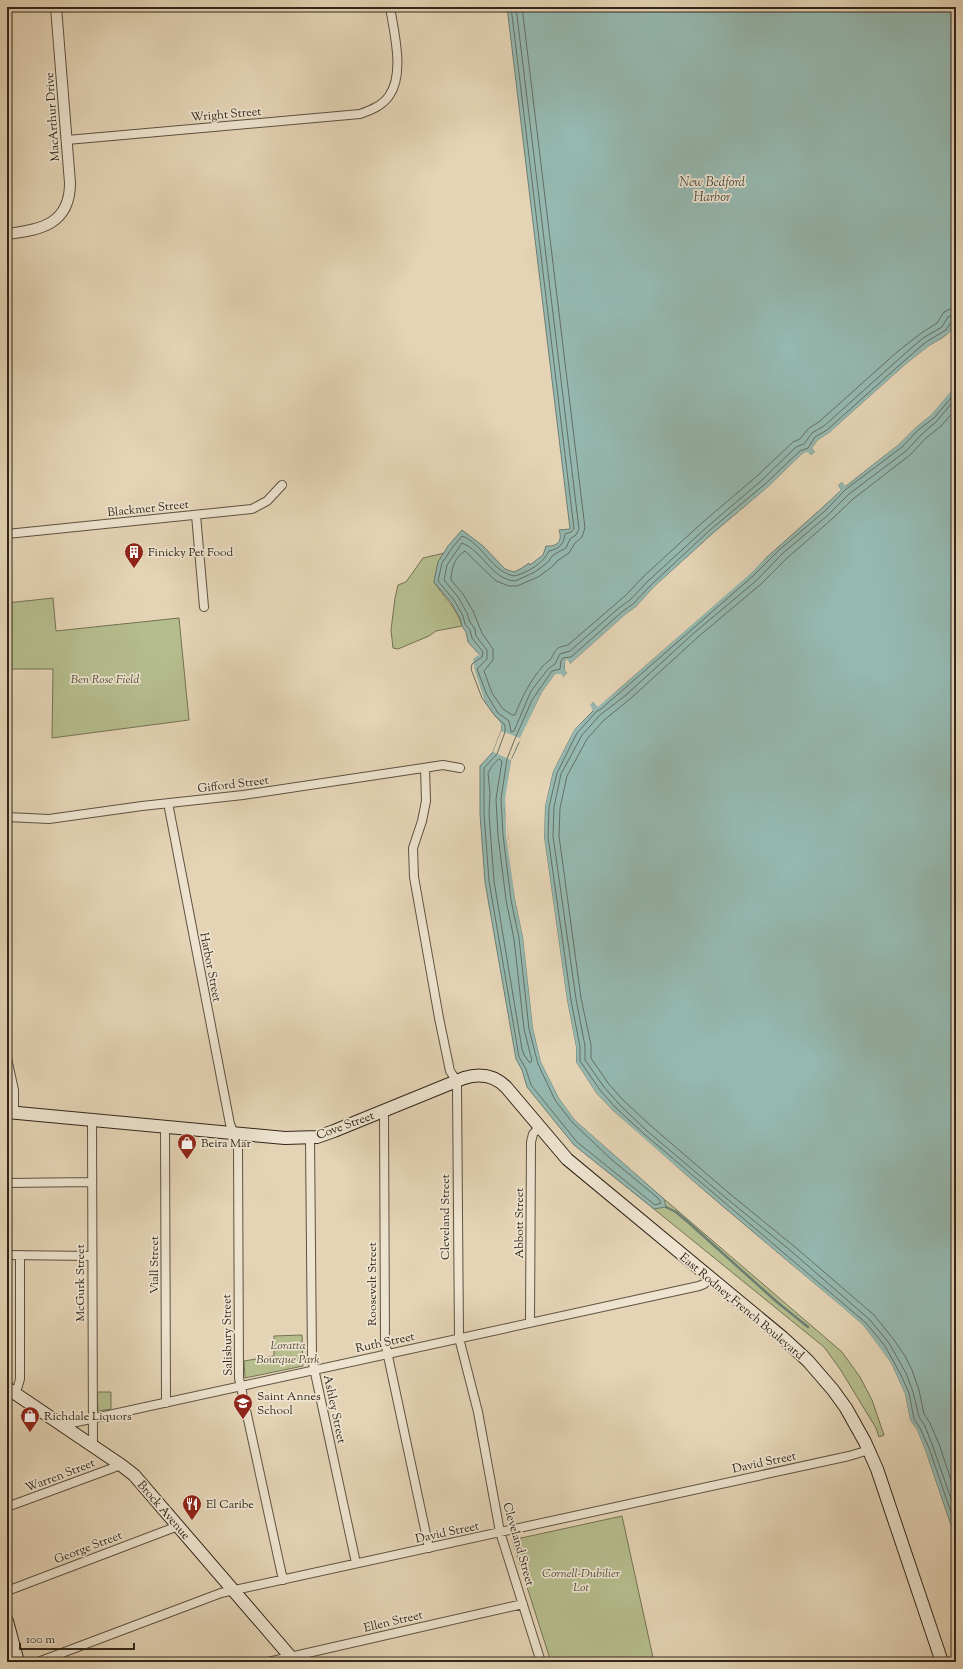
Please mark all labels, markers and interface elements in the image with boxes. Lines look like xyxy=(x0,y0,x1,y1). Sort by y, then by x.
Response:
street label: MacArthur Drive xyxy=(41,71,65,162)
street label: Wright Street xyxy=(190,103,262,127)
water label: New Bedford Harbor xyxy=(679,174,745,207)
street label: Blackmer Street xyxy=(107,496,190,522)
building icon: Finicky Pet Food xyxy=(123,541,145,569)
place label: Finicky Pet Food xyxy=(148,544,234,562)
park label: Ben Rose Field xyxy=(71,671,139,689)
street label: Gifford Street xyxy=(196,772,270,798)
street label: Harbor Street xyxy=(194,931,226,1003)
street label: Cove Street xyxy=(314,1107,377,1145)
shop icon: Beira Mar xyxy=(176,1132,198,1160)
place label: Beira Mar xyxy=(201,1135,251,1153)
street label: Cleveland Street xyxy=(437,1174,455,1260)
street label: Abbott Street xyxy=(511,1188,529,1258)
street label: Viall Street xyxy=(146,1236,164,1294)
street label: Roosevelt Street xyxy=(364,1242,382,1326)
street label: McGurk Street xyxy=(72,1244,90,1322)
street label: East Rodney French Boulevard xyxy=(675,1249,808,1365)
street label: Salisbury Street xyxy=(218,1294,238,1376)
street label: Ruth Street xyxy=(354,1328,416,1358)
park label: Loratta Bourque Park xyxy=(256,1337,320,1369)
street label: Ashley Street xyxy=(318,1373,350,1445)
place label: Saint Annes School xyxy=(257,1388,321,1420)
school or university icon: Saint Annes School xyxy=(232,1392,254,1420)
shop icon: Richdale Liquors xyxy=(19,1405,41,1433)
place label: Richdale Liquors xyxy=(44,1408,132,1426)
street label: David Street xyxy=(731,1447,798,1479)
street label: Warren Street xyxy=(23,1454,98,1497)
street label: Brock Avenue xyxy=(132,1477,194,1544)
restaurant icon: El Caribe xyxy=(181,1493,203,1521)
place label: El Caribe xyxy=(206,1496,254,1514)
street label: Cleveland Street xyxy=(498,1500,539,1588)
street label: David Street xyxy=(414,1517,481,1549)
street label: George Street xyxy=(52,1527,125,1569)
park label: Cornell-Dubilier Lot xyxy=(542,1565,621,1597)
street label: Ellen Street xyxy=(362,1606,425,1637)
scale bar xyxy=(20,1625,134,1651)
text: 100 m xyxy=(26,1631,55,1649)

